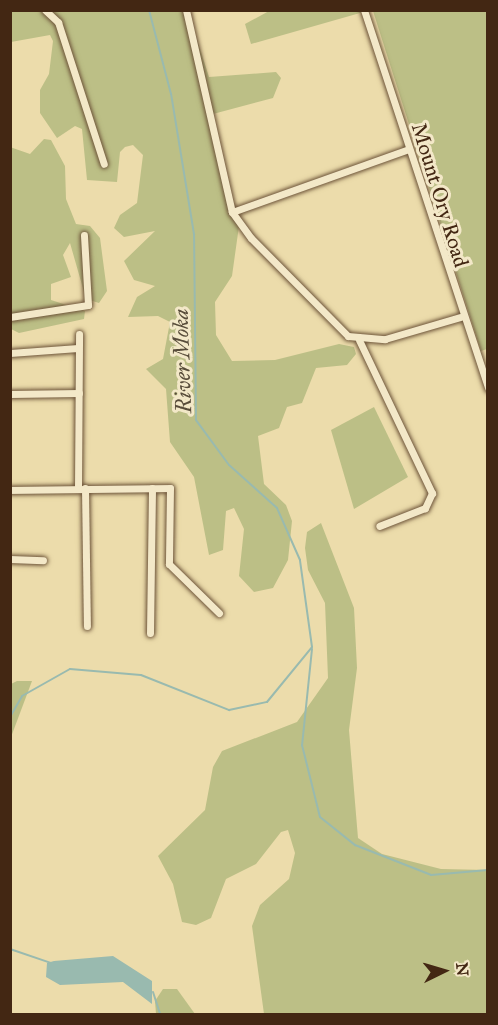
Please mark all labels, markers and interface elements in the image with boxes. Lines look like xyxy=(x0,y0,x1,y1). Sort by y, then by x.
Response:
street label: Mount Ory Road xyxy=(406,120,474,270)
water label: River Moka xyxy=(167,308,197,414)
north arrow xyxy=(414,941,474,1001)
text: N xyxy=(452,962,472,977)

